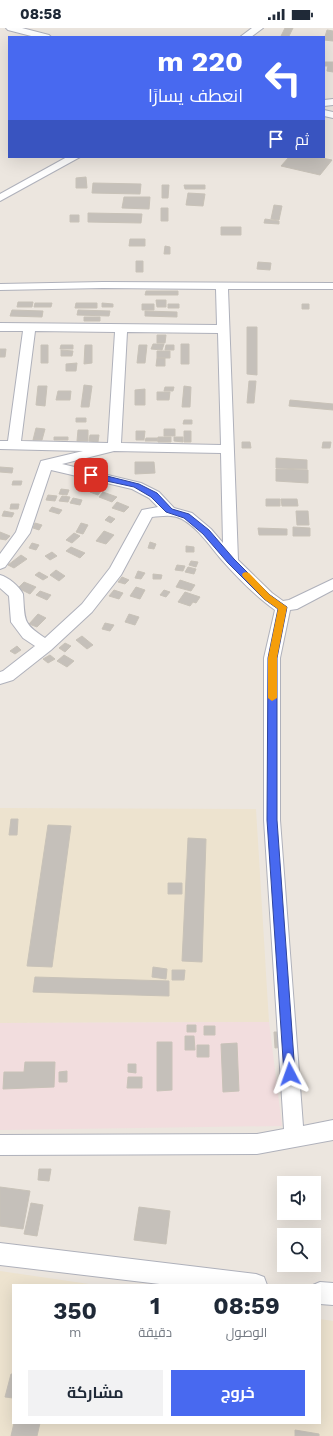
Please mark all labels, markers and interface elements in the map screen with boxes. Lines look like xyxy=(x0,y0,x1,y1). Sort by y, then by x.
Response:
text: 08:58 xyxy=(20,5,62,23)
text: 220 m xyxy=(157,45,243,78)
icon: left xyxy=(257,52,309,104)
text: انعطف يسارًا xyxy=(148,85,243,106)
icon: arrive xyxy=(265,128,287,150)
text: ثم xyxy=(295,131,309,149)
pin xyxy=(74,458,108,492)
icon: arrive xyxy=(80,464,102,486)
position arrow xyxy=(269,1053,311,1095)
map controls xyxy=(277,1176,321,1272)
button: sound xyxy=(277,1176,321,1220)
button: search xyxy=(277,1228,321,1272)
text: 1 xyxy=(150,1292,160,1320)
text: 08:59 xyxy=(213,1292,280,1320)
text: 350 xyxy=(53,1297,97,1325)
text: m xyxy=(69,1325,81,1340)
text: دقيقة xyxy=(138,1325,172,1340)
text: الوصول xyxy=(226,1325,267,1340)
button: مشاركة xyxy=(28,1370,163,1416)
button: خروج xyxy=(171,1370,305,1416)

